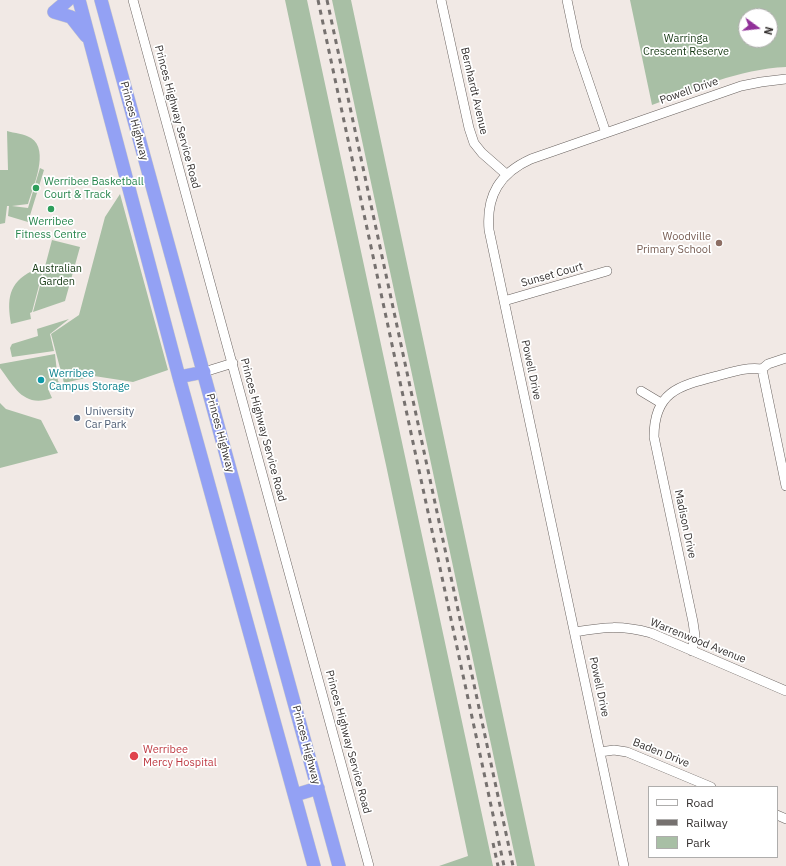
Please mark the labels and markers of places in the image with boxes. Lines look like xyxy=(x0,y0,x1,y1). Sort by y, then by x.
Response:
place label: Werribee Basketball Court & Track xyxy=(44,175,144,201)
marker: Werribee Basketball Court & Track xyxy=(31,183,41,193)
marker: Werribee Fitness Centre xyxy=(46,204,56,214)
place label: Werribee Fitness Centre xyxy=(15,215,87,241)
place label: Woodville Primary School xyxy=(636,230,711,256)
marker: Woodville Primary School xyxy=(714,238,724,248)
place label: Werribee Campus Storage xyxy=(49,367,130,393)
marker: Werribee Campus Storage xyxy=(36,375,46,385)
place label: University Car Park xyxy=(85,405,134,431)
marker: University Car Park xyxy=(72,413,82,423)
place label: Werribee Mercy Hospital xyxy=(143,743,217,769)
marker: Werribee Mercy Hospital xyxy=(128,750,140,762)

